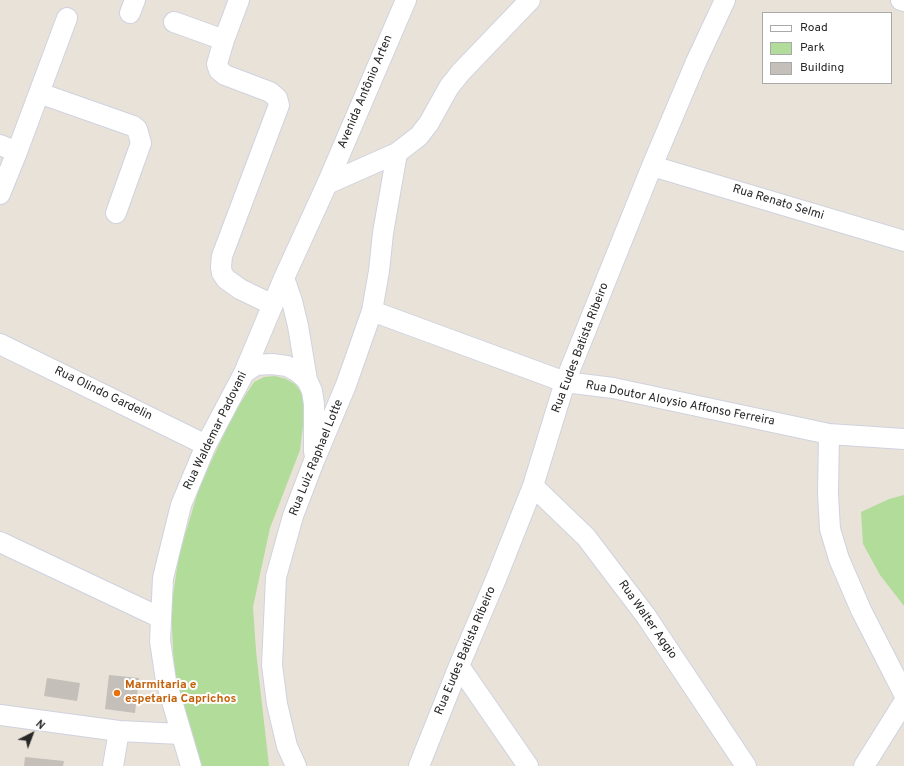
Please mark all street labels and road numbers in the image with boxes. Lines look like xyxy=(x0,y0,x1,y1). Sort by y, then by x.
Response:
street label: Avenida Antônio Arten xyxy=(336,33,396,151)
street label: Rua Renato Selmi xyxy=(731,182,825,224)
street label: Rua Eudes Batista Ribeiro xyxy=(550,281,612,415)
street label: Rua Olindo Gardelin xyxy=(52,364,154,424)
street label: Rua Waldemar Padovani xyxy=(181,369,251,493)
street label: Rua Doutor Aloysio Affonso Ferreira xyxy=(584,379,776,429)
street label: Rua Luiz Raphael Lotte xyxy=(287,398,347,518)
street label: Rua Walter Aggio xyxy=(615,578,679,662)
street label: Rua Eudes Batista Ribeiro xyxy=(432,585,500,717)

